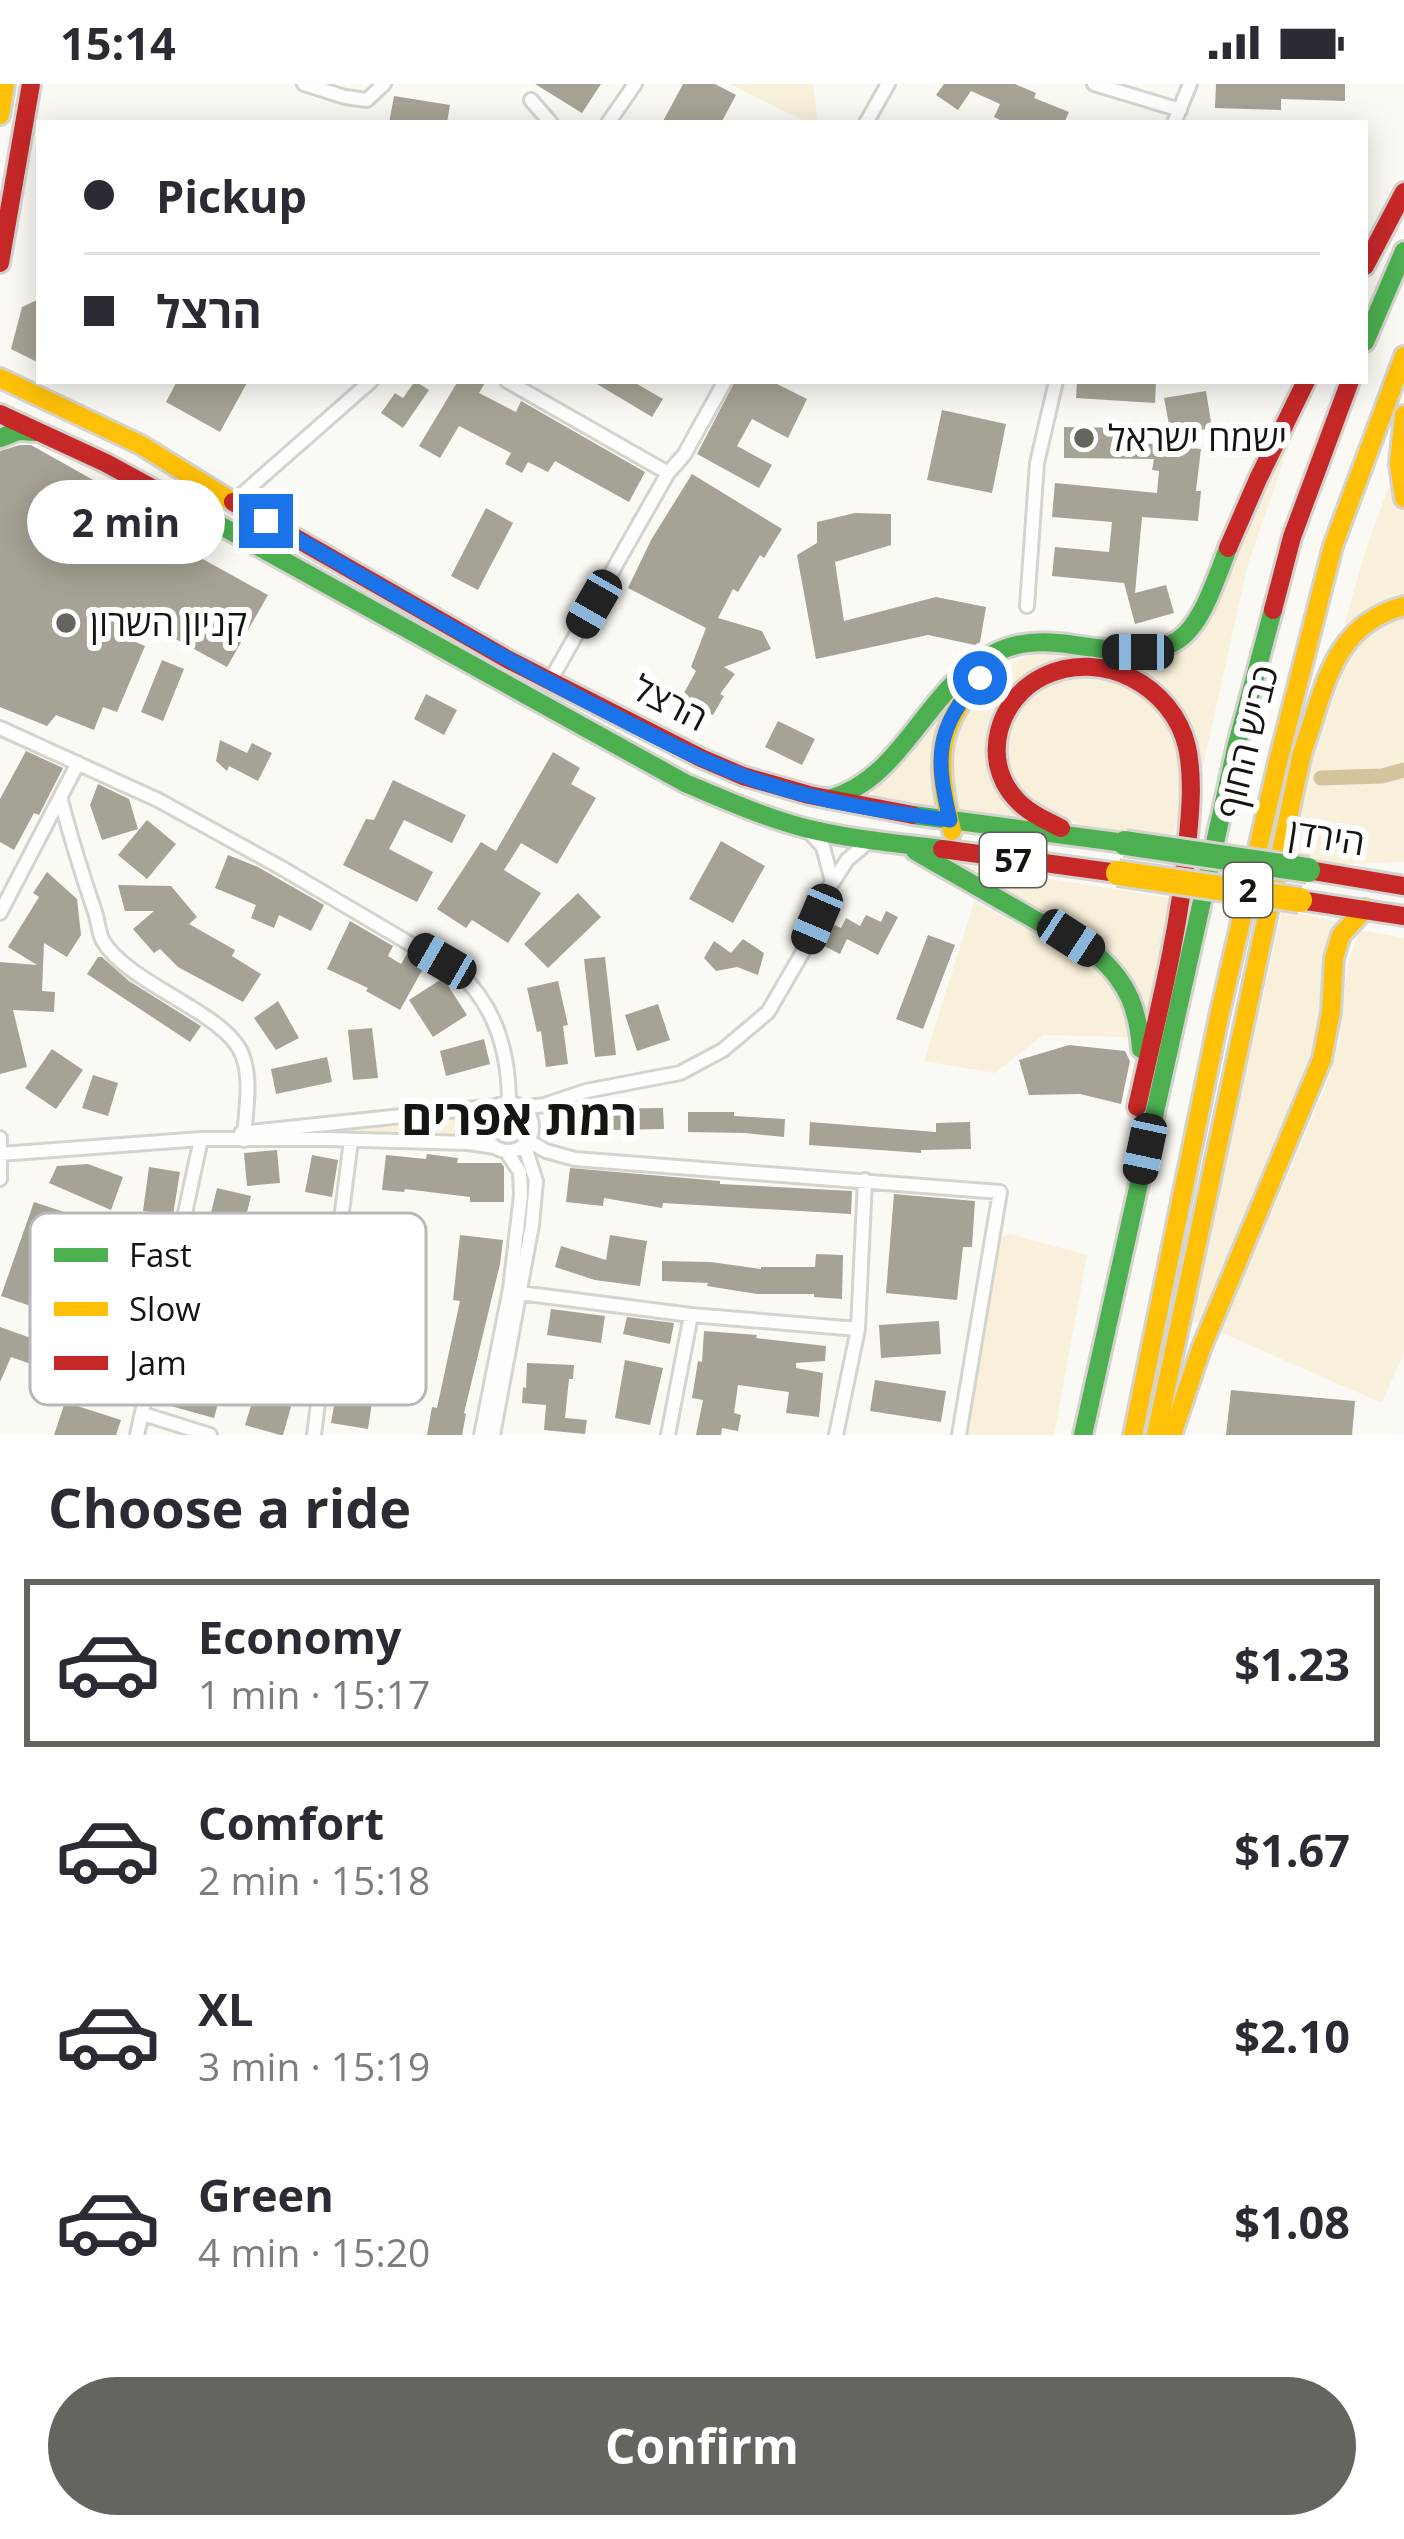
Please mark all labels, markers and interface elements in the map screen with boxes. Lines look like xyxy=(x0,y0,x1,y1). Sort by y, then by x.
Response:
text: 15:14 xyxy=(60,12,176,73)
text: Pickup xyxy=(156,165,307,226)
text: הרצל xyxy=(156,280,262,341)
place label: ישמח ישראל xyxy=(1108,413,1287,462)
marker: ישמח ישראל xyxy=(1071,425,1097,451)
callout: 2 min xyxy=(26,479,224,563)
route end xyxy=(239,494,293,548)
text: 2 min xyxy=(72,495,180,548)
car xyxy=(560,564,628,644)
place label: קניון השרון xyxy=(90,598,247,647)
marker: קניון השרון xyxy=(53,610,79,636)
car xyxy=(1102,634,1174,670)
route start xyxy=(953,651,1007,705)
street label: כביש החוף xyxy=(1204,660,1289,824)
street label: הרצל xyxy=(624,663,716,742)
street label: הירדן xyxy=(1286,806,1369,867)
road number: 57 xyxy=(980,833,1046,887)
road number: 2 xyxy=(1224,863,1272,917)
car xyxy=(786,879,848,959)
car xyxy=(1031,903,1111,973)
car xyxy=(402,927,482,995)
district label: רמת אפרים xyxy=(401,1084,637,1149)
car xyxy=(1120,1110,1170,1188)
legend xyxy=(30,1213,426,1405)
text: Fast xyxy=(129,1232,192,1277)
text: Slow xyxy=(129,1286,201,1331)
text: Jam xyxy=(126,1340,187,1385)
text: Choose a ride xyxy=(48,1470,411,1544)
text: Economy xyxy=(198,1606,401,1667)
icon: car xyxy=(54,1609,162,1717)
text: $1.23 xyxy=(1234,1633,1350,1694)
text: 1 min · 15:17 xyxy=(198,1667,430,1720)
text: Comfort xyxy=(198,1792,384,1853)
icon: car xyxy=(54,1795,162,1903)
text: $1.67 xyxy=(1234,1819,1350,1880)
text: 2 min · 15:18 xyxy=(198,1853,430,1906)
text: XL xyxy=(198,1978,253,2039)
icon: car xyxy=(54,1981,162,2089)
text: $2.10 xyxy=(1234,2005,1350,2066)
text: 3 min · 15:19 xyxy=(198,2039,430,2092)
text: Green xyxy=(198,2164,334,2225)
icon: car xyxy=(54,2167,162,2275)
text: $1.08 xyxy=(1234,2191,1350,2252)
text: 4 min · 15:20 xyxy=(198,2225,430,2278)
button: Confirm xyxy=(48,2377,1356,2515)

